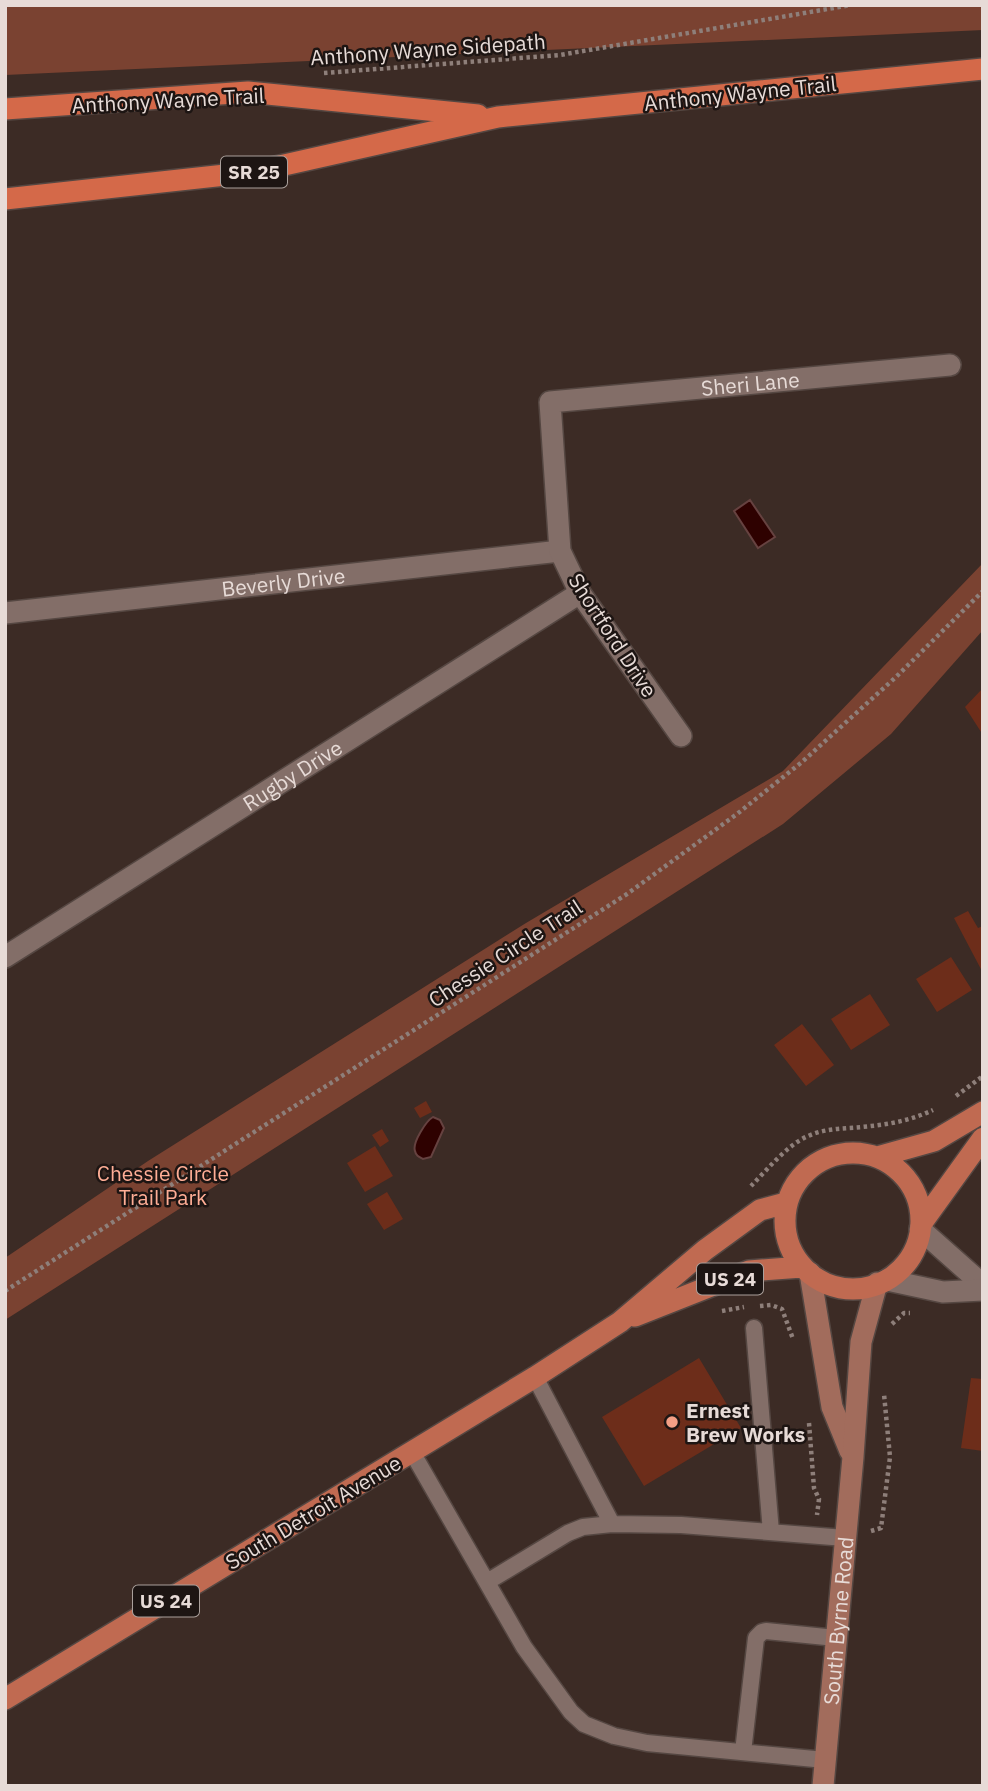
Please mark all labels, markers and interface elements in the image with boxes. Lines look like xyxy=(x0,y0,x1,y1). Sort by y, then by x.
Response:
street label: Anthony Wayne Sidepath xyxy=(309,27,547,71)
street label: Anthony Wayne Trail xyxy=(643,69,838,117)
street label: Anthony Wayne Trail xyxy=(71,81,265,119)
road number: SR 25 xyxy=(221,156,287,188)
street label: Sheri Lane xyxy=(700,365,801,402)
street label: Beverly Drive xyxy=(220,561,347,603)
street label: Shortford Drive xyxy=(562,568,664,702)
street label: Rugby Drive xyxy=(237,733,347,817)
street label: Chessie Circle Trail xyxy=(423,893,588,1013)
park label: Chessie Circle Trail Park xyxy=(97,1159,229,1211)
road number: US 24 xyxy=(697,1264,763,1294)
place label: Ernest Brew Works xyxy=(686,1396,805,1448)
marker: Ernest Brew Works xyxy=(664,1414,680,1430)
street label: South Detroit Avenue xyxy=(220,1448,406,1576)
street label: South Byrne Road xyxy=(816,1535,860,1706)
road number: US 24 xyxy=(133,1586,199,1616)

